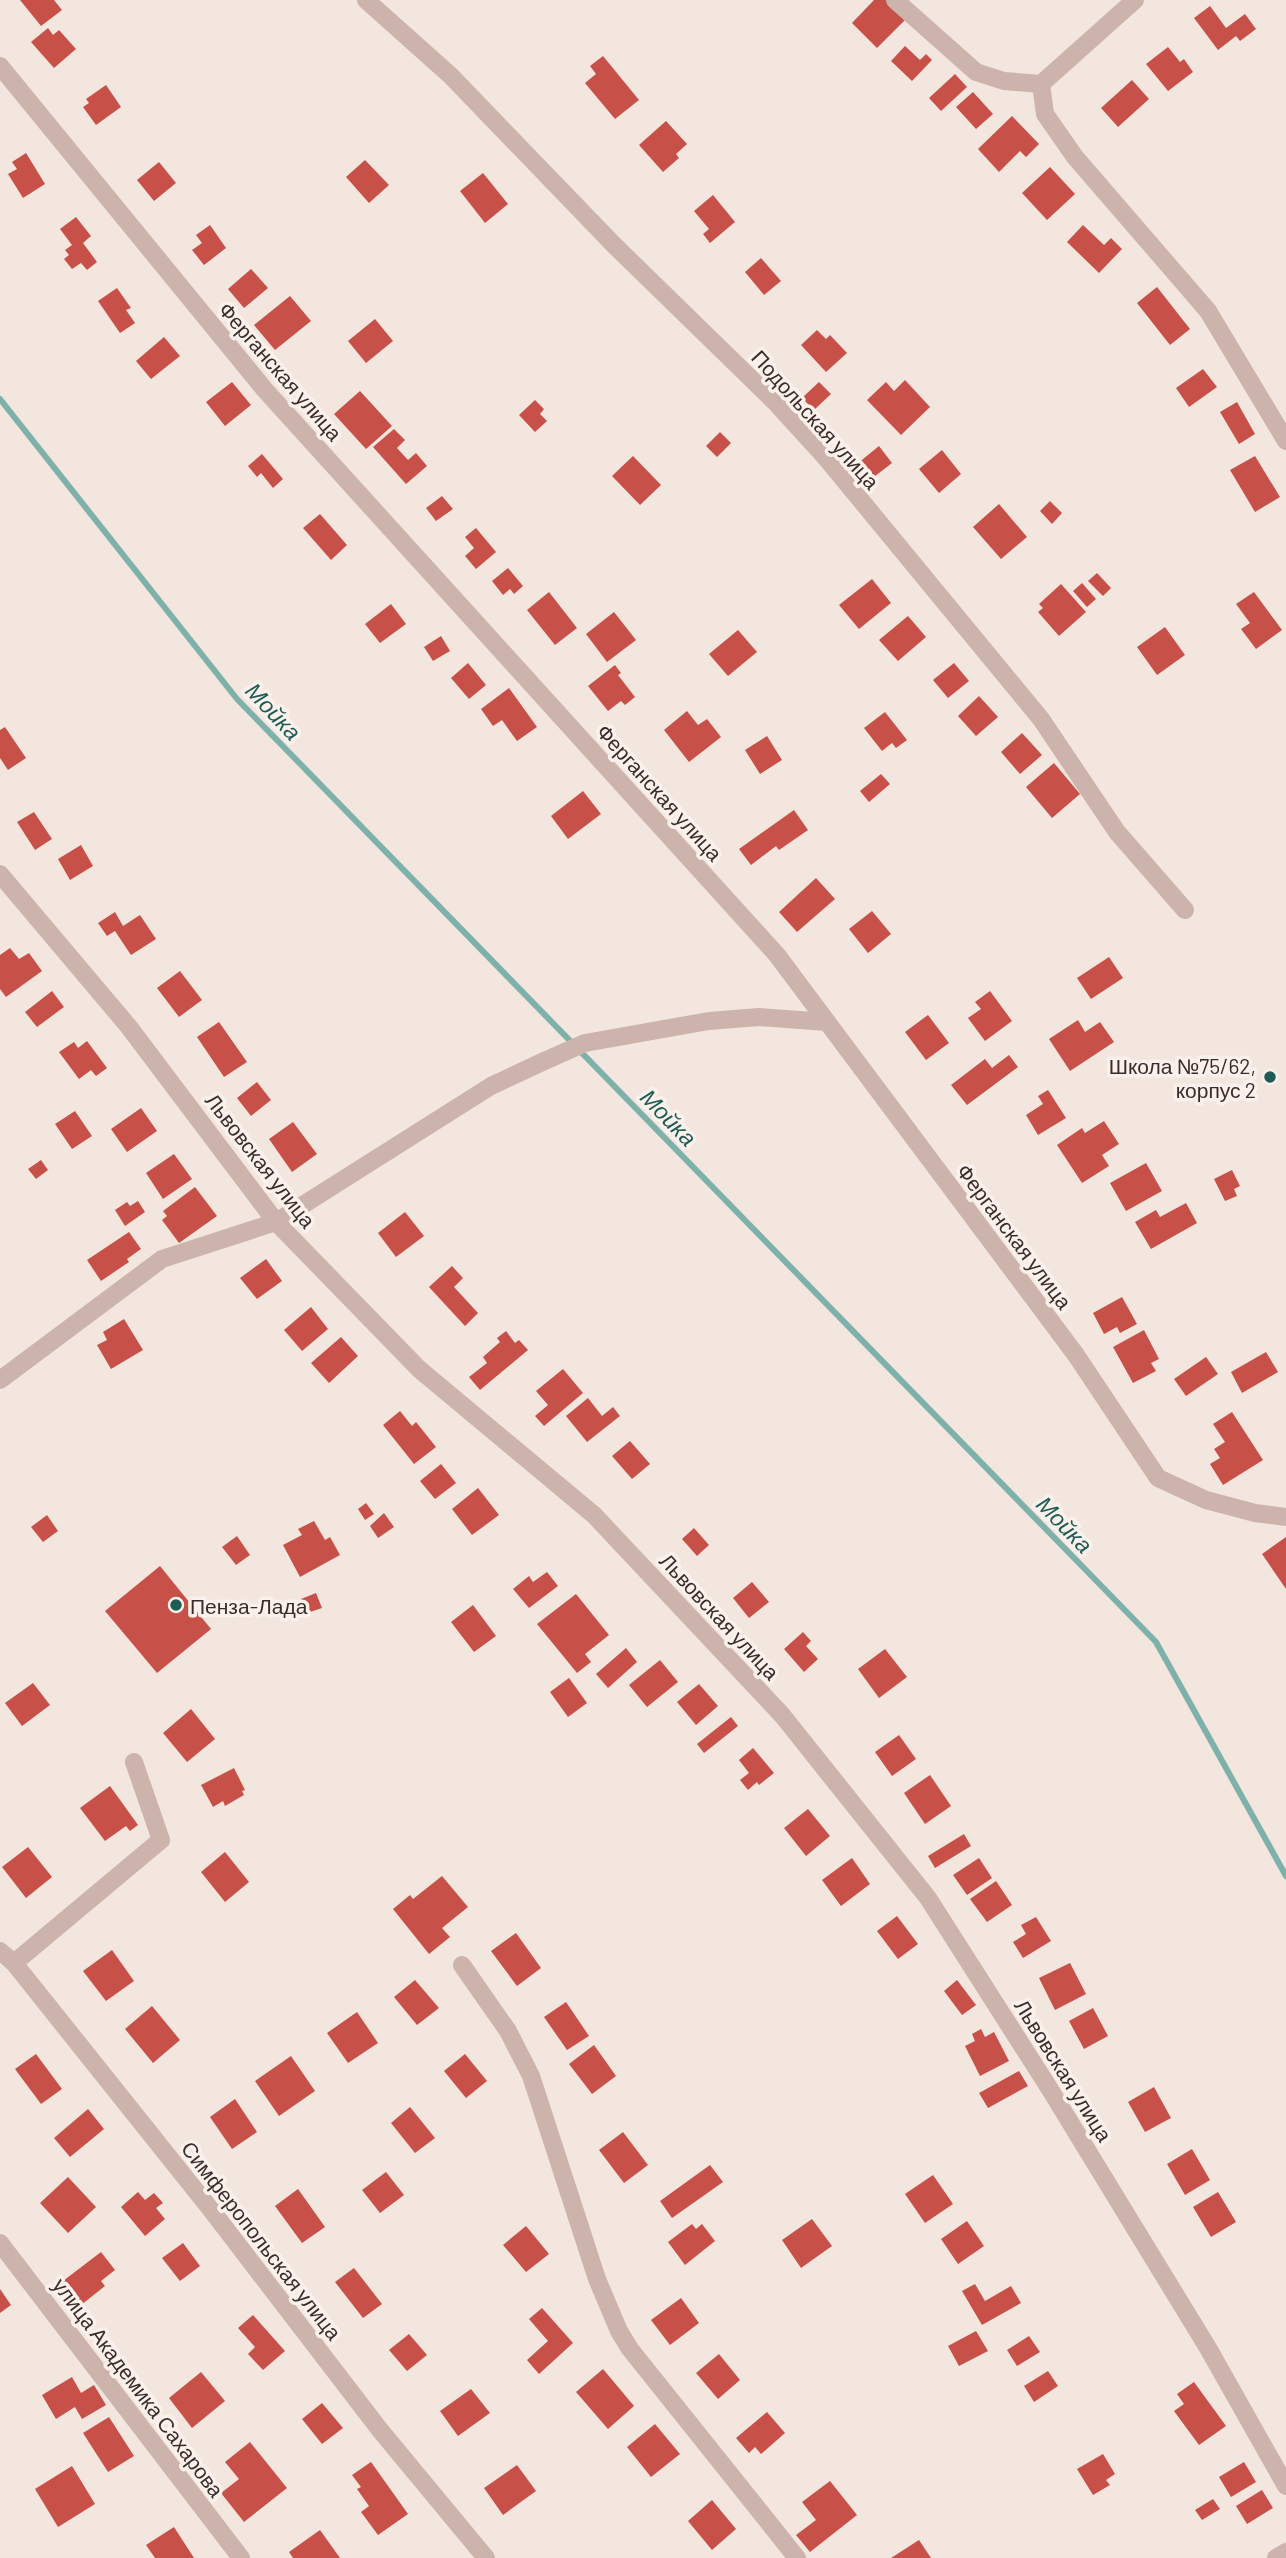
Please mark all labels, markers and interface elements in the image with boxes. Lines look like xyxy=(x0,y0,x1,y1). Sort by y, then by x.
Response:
street label: Ферганская улица xyxy=(214,297,348,445)
street label: Подольская улица xyxy=(747,344,885,494)
water label: Мойка xyxy=(240,676,308,746)
street label: Ферганская улица xyxy=(592,719,728,866)
place label: Школа №75/62, корпус 2 xyxy=(1109,1053,1256,1102)
marker: Школа №75/62, корпус 2 xyxy=(1262,1069,1278,1085)
water label: Мойка xyxy=(635,1083,703,1151)
street label: Львовская улица xyxy=(201,1088,321,1232)
street label: Ферганская улица xyxy=(952,1159,1078,1314)
water label: Мойка xyxy=(1031,1490,1099,1558)
street label: Львовская улица xyxy=(655,1548,785,1684)
place label: Пенза-Лада xyxy=(190,1593,308,1618)
marker: Пенза-Лада xyxy=(168,1597,184,1613)
street label: Львовская улица xyxy=(1010,1994,1118,2146)
street label: Симферопольская улица xyxy=(177,2136,347,2344)
street label: улица Академика Сахарова xyxy=(48,2273,230,2502)

